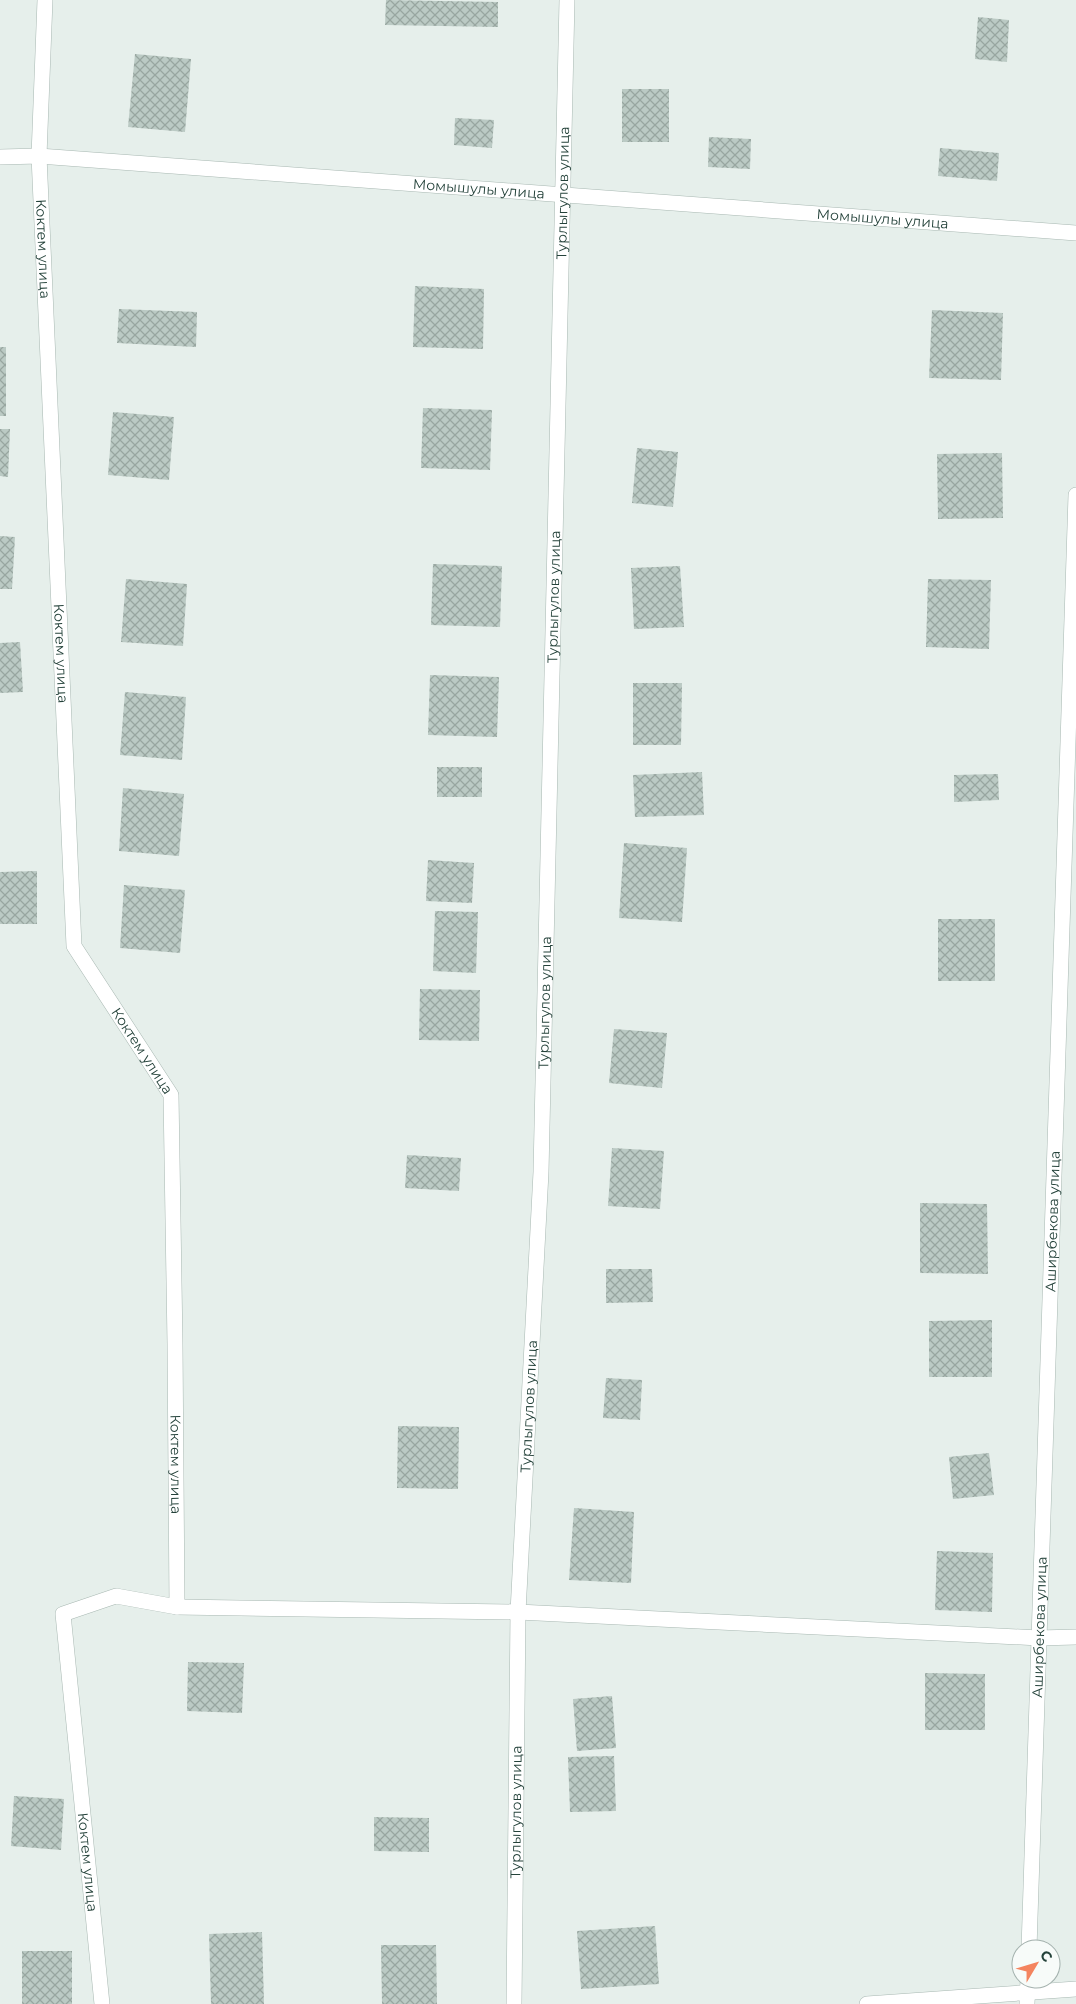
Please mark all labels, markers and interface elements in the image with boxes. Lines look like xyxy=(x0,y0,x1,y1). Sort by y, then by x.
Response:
street label: Турлыгулов улица xyxy=(552,126,573,259)
street label: Момышулы улица xyxy=(412,175,545,203)
street label: Коктем улица xyxy=(32,199,54,299)
street label: Момышулы улица xyxy=(816,205,949,233)
street label: Турлыгулов улица xyxy=(543,530,564,663)
street label: Коктем улица xyxy=(50,603,72,704)
street label: Турлыгулов улица xyxy=(534,936,555,1069)
street label: Коктем улица xyxy=(108,1004,177,1098)
street label: Аширбекова улица xyxy=(1041,1150,1064,1292)
street label: Турлыгулов улица xyxy=(516,1339,541,1473)
street label: Коктем улица xyxy=(167,1414,185,1514)
street label: Аширбекова улица xyxy=(1028,1556,1051,1698)
street label: Турлыгулов улица xyxy=(506,1745,526,1879)
street label: Коктем улица xyxy=(74,1812,102,1913)
north arrow xyxy=(1011,1939,1061,1989)
text: С xyxy=(1036,1946,1056,1966)

